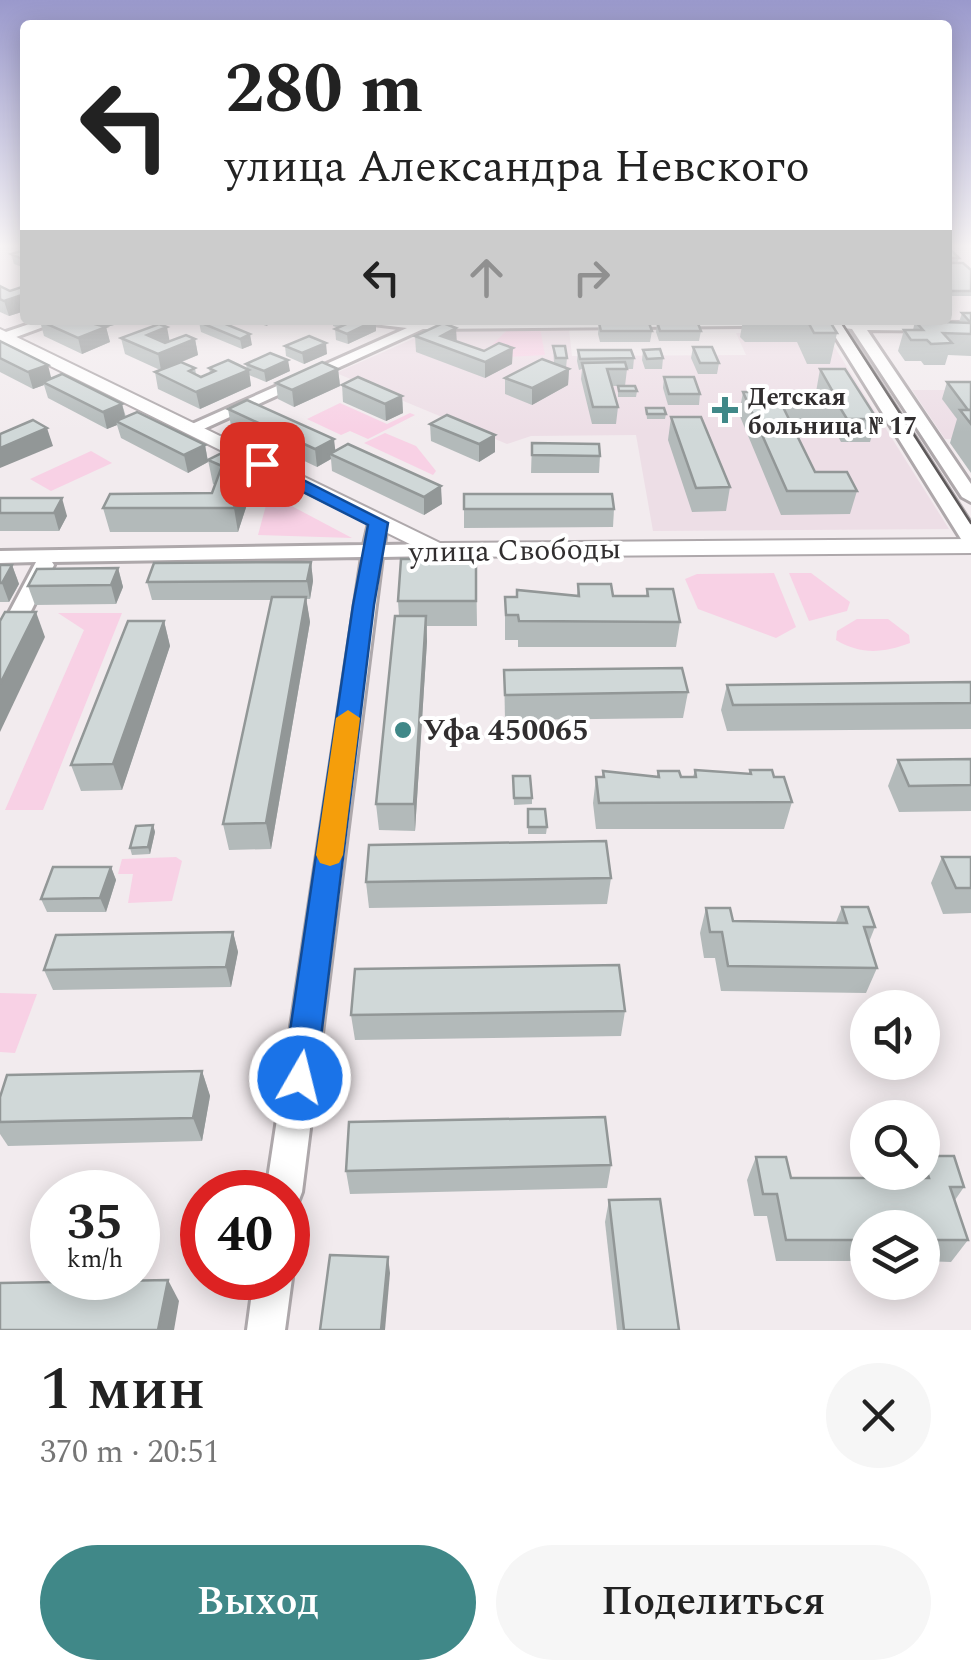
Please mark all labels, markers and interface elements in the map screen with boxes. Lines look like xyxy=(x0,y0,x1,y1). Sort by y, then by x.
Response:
text: 280 m xyxy=(225,37,423,143)
icon: left xyxy=(60,60,190,190)
text: улица Александра Невского xyxy=(225,133,810,202)
icon: left xyxy=(354,250,409,305)
icon: ahead xyxy=(459,250,514,305)
icon: right xyxy=(564,250,619,305)
place label: Детская больница № 17 xyxy=(748,379,917,446)
marker: Детская больница № 17 xyxy=(712,397,738,423)
pin xyxy=(220,422,305,507)
icon: arrive xyxy=(235,437,290,492)
street label: улица Свободы xyxy=(407,526,622,576)
place label: Уфа 450065 xyxy=(423,708,589,754)
marker: Уфа 450065 xyxy=(392,719,414,741)
map controls xyxy=(850,990,940,1300)
button: sound xyxy=(850,990,940,1080)
position arrow xyxy=(248,1026,352,1130)
button: search xyxy=(850,1100,940,1190)
speed limit sign: 40 xyxy=(180,1170,310,1300)
text: 35 xyxy=(67,1185,123,1261)
button: layers xyxy=(850,1210,940,1300)
text: km/h xyxy=(67,1241,123,1279)
text: 1 мин xyxy=(40,1344,205,1436)
button: close xyxy=(826,1363,931,1468)
text: 370 m · 20:51 xyxy=(40,1428,220,1477)
button: Выход xyxy=(40,1545,476,1660)
button: Поделиться xyxy=(496,1545,931,1660)

